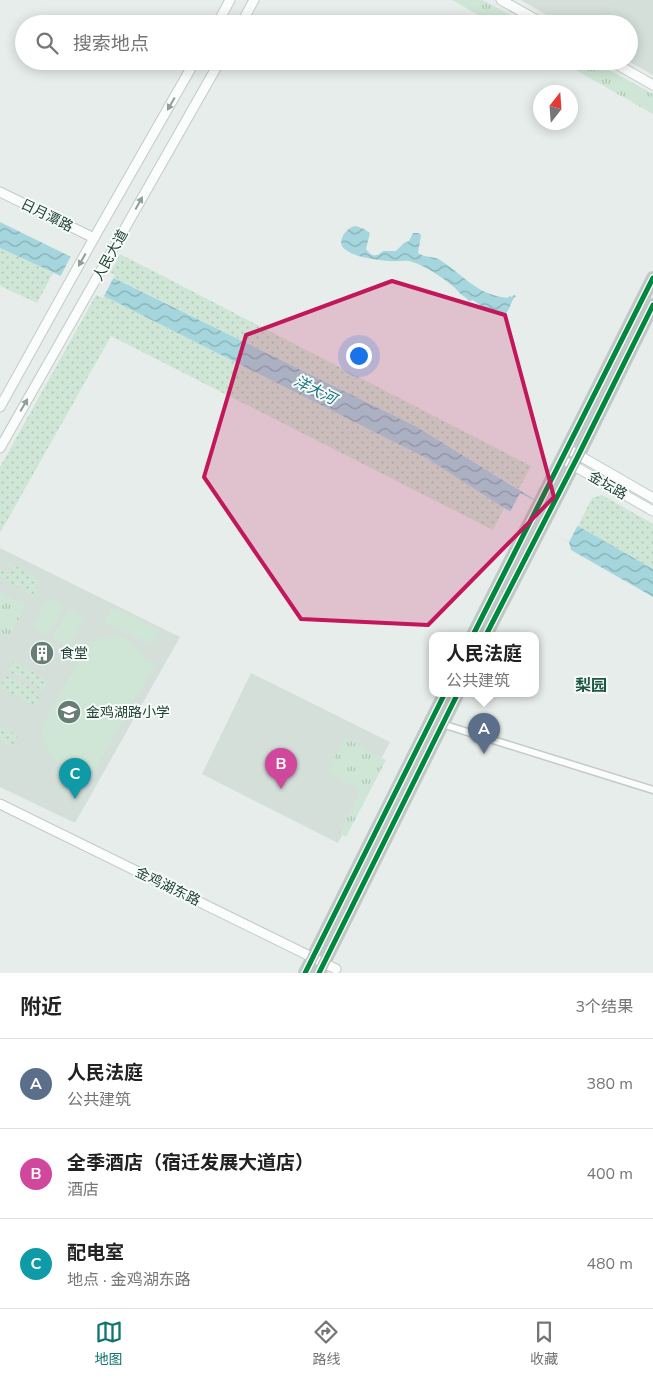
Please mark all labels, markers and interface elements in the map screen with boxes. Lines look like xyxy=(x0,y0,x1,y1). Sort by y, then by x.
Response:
search box xyxy=(15,15,638,70)
icon: search xyxy=(33,29,61,57)
text: 搜索地点 xyxy=(73,31,149,57)
north arrow xyxy=(533,85,578,130)
one-way arrow xyxy=(167,96,175,111)
street label: 日月潭路 xyxy=(17,195,76,236)
one-way arrow xyxy=(135,197,144,210)
street label: 人民大道 xyxy=(89,226,132,284)
one-way arrow xyxy=(78,253,86,267)
your location xyxy=(346,343,372,369)
water label: 洋大河 xyxy=(290,371,342,410)
one-way arrow xyxy=(20,399,29,412)
street label: 金坛路 xyxy=(585,467,631,504)
popup xyxy=(429,632,539,697)
building icon: 食堂 xyxy=(29,640,55,666)
text: 人民法庭 xyxy=(446,641,522,667)
place label: 食堂 xyxy=(60,644,88,663)
text: 公共建筑 xyxy=(446,670,510,692)
district label: 梨园 xyxy=(575,675,607,697)
school or university icon: 金鸡湖路小学 xyxy=(56,699,82,725)
place label: 金鸡湖路小学 xyxy=(86,703,170,722)
pin: A xyxy=(468,713,500,754)
pin: B xyxy=(265,748,297,789)
pin: C xyxy=(59,758,91,799)
street label: 金鸡湖东路 xyxy=(132,863,203,910)
text: 附近 xyxy=(20,993,62,1021)
text: 3个结果 xyxy=(575,996,633,1018)
text: 人民法庭 xyxy=(67,1060,143,1086)
text: A xyxy=(30,1073,42,1095)
text: 380 m xyxy=(586,1073,633,1095)
text: 公共建筑 xyxy=(67,1089,131,1111)
text: 全季酒店（宿迁发展大道店） xyxy=(67,1150,314,1176)
text: B xyxy=(30,1163,42,1185)
text: 400 m xyxy=(586,1163,633,1185)
text: 酒店 xyxy=(67,1179,99,1201)
text: 配电室 xyxy=(67,1240,124,1266)
text: C xyxy=(31,1253,41,1275)
text: 480 m xyxy=(586,1253,633,1275)
text: 地点 · 金鸡湖东路 xyxy=(67,1269,191,1291)
tab: 地图 xyxy=(95,1318,123,1369)
tab: 路线 xyxy=(312,1318,340,1369)
tab: 收藏 xyxy=(530,1318,558,1369)

